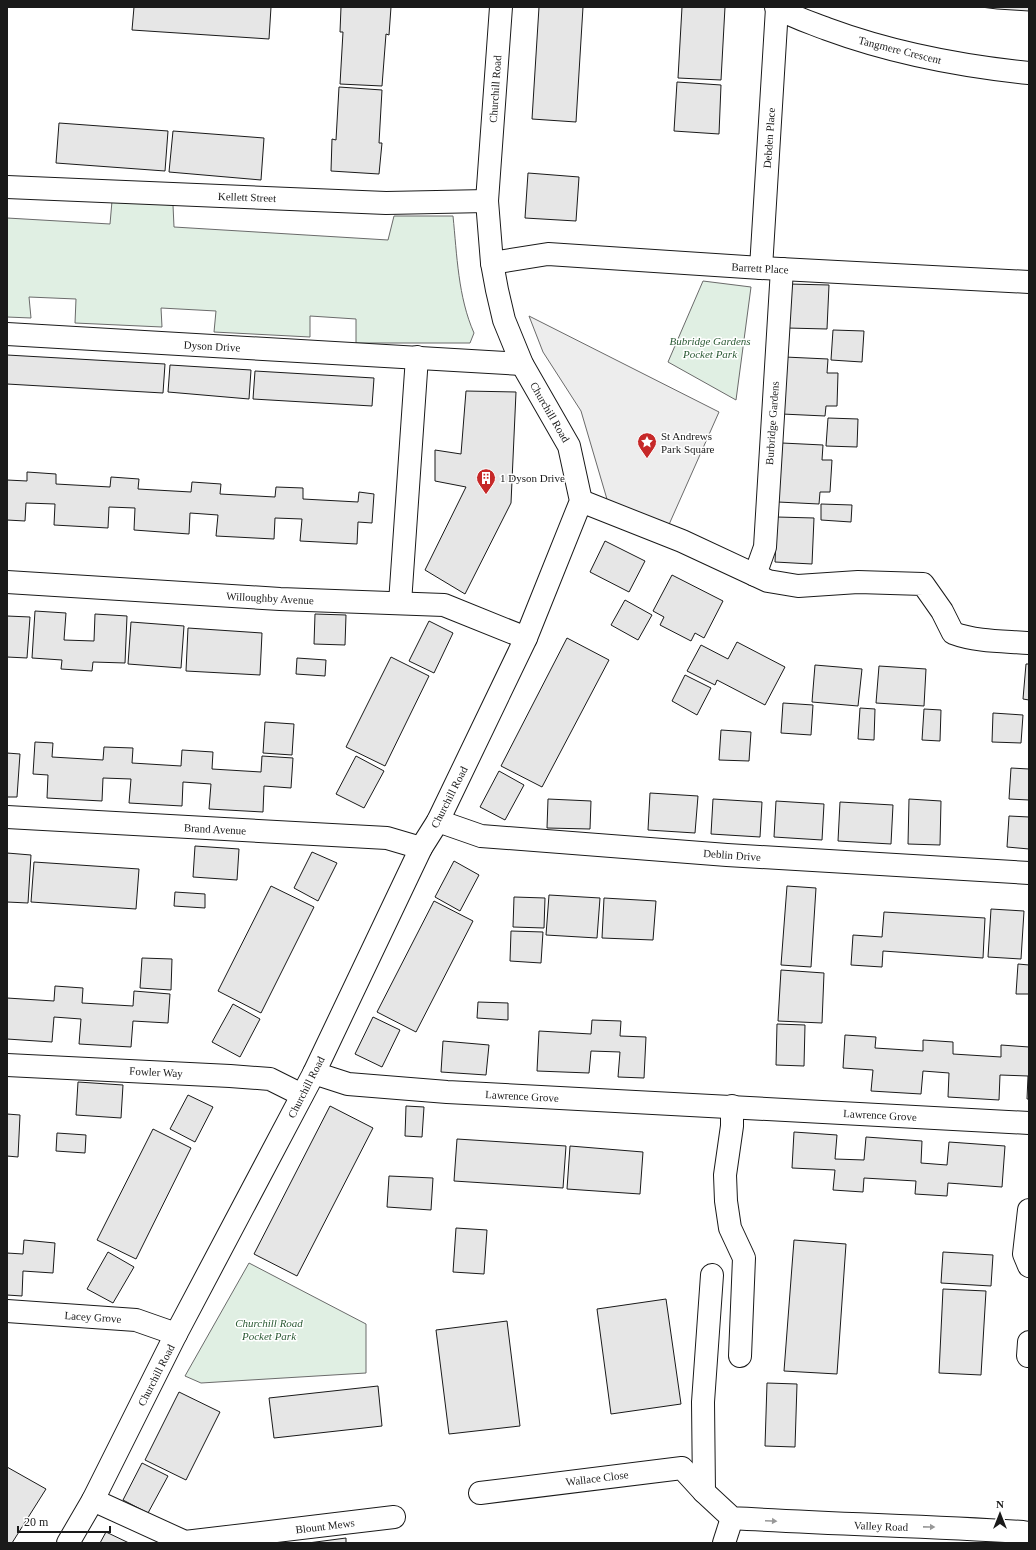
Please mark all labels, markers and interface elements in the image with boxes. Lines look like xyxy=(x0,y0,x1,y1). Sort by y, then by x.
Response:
street label: Tangmere Crescent xyxy=(857,34,943,66)
street label: Churchill Road xyxy=(487,54,503,123)
street label: Debden Place xyxy=(761,107,777,169)
street label: Kellett Street xyxy=(218,190,276,204)
street label: Barrett Place xyxy=(731,261,789,275)
park label: Bubridge Gardens Pocket Park xyxy=(669,335,751,360)
street label: Dyson Drive xyxy=(183,339,241,353)
street label: Churchill Road xyxy=(528,380,572,445)
street label: Burbridge Gardens xyxy=(763,381,781,465)
place label: St Andrews Park Square xyxy=(661,430,715,455)
place icon: St Andrews Park Square xyxy=(636,431,658,459)
building icon: 1 Dyson Drive xyxy=(475,467,497,495)
place label: 1 Dyson Drive xyxy=(500,472,565,484)
street label: Willoughby Avenue xyxy=(226,590,314,606)
street label: Churchill Road xyxy=(428,764,470,830)
street label: Brand Avenue xyxy=(184,821,247,837)
street label: Deblin Drive xyxy=(703,847,761,863)
street label: Churchill Road xyxy=(285,1054,327,1120)
street label: Fowler Way xyxy=(129,1065,184,1079)
street label: Lawrence Grove xyxy=(485,1088,559,1104)
street label: Lawrence Grove xyxy=(843,1107,917,1123)
street label: Lacey Grove xyxy=(64,1309,122,1325)
park label: Churchill Road Pocket Park xyxy=(235,1317,303,1342)
street label: Churchill Road xyxy=(135,1342,177,1408)
street label: Wallace Close xyxy=(565,1468,629,1488)
north arrow xyxy=(980,1494,1020,1534)
text: N xyxy=(996,1498,1004,1510)
scale bar xyxy=(18,1508,110,1534)
text: 20 m xyxy=(24,1515,49,1529)
street label: Blount Mews xyxy=(295,1516,355,1536)
one-way arrow xyxy=(765,1517,777,1524)
street label: Valley Road xyxy=(854,1519,909,1533)
one-way arrow xyxy=(923,1524,935,1531)

